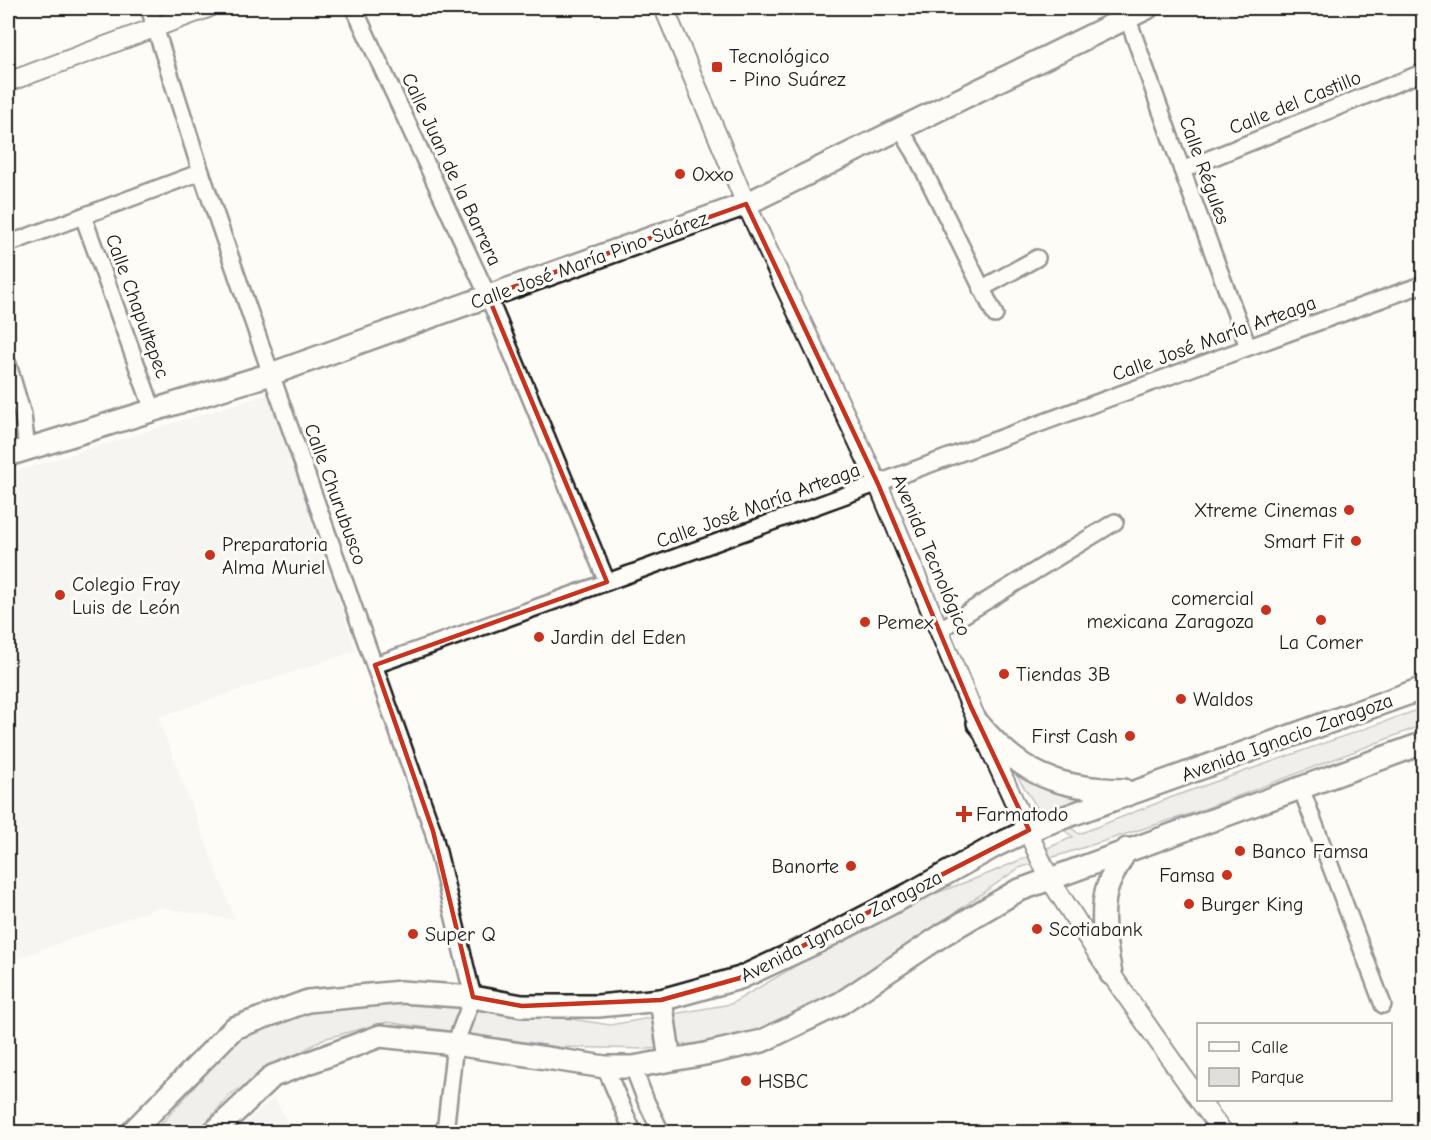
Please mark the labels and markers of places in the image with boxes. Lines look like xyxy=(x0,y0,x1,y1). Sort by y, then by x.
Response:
place label: Tecnológico - Pino Suárez xyxy=(729,45,846,91)
marker: Tecnológico - Pino Suárez xyxy=(710,60,724,74)
place label: Oxxo xyxy=(692,163,734,186)
marker: Oxxo xyxy=(673,167,687,181)
place label: Xtreme Cinemas xyxy=(1194,499,1337,522)
marker: Xtreme Cinemas xyxy=(1342,503,1356,517)
place label: Smart Fit xyxy=(1264,530,1345,553)
place label: Preparatoria Alma Muriel xyxy=(222,533,328,579)
marker: Smart Fit xyxy=(1349,534,1363,548)
marker: Preparatoria Alma Muriel xyxy=(203,548,217,562)
place label: Colegio Fray Luis de León xyxy=(72,573,180,619)
place label: comercial mexicana Zaragoza xyxy=(1086,587,1254,633)
marker: Colegio Fray Luis de León xyxy=(53,588,67,602)
marker: comercial mexicana Zaragoza xyxy=(1259,603,1273,617)
place label: Pemex xyxy=(877,611,934,634)
marker: La Comer xyxy=(1314,613,1328,627)
marker: Pemex xyxy=(858,615,872,629)
place label: Jardin del Eden xyxy=(551,626,686,649)
marker: Jardin del Eden xyxy=(532,630,546,644)
place label: La Comer xyxy=(1279,631,1363,654)
place label: Tiendas 3B xyxy=(1016,663,1111,686)
marker: Tiendas 3B xyxy=(997,667,1011,681)
place label: Waldos xyxy=(1193,688,1253,711)
marker: Waldos xyxy=(1174,692,1188,706)
place label: First Cash xyxy=(1032,725,1118,748)
marker: First Cash xyxy=(1123,729,1137,743)
place label: Farmatodo xyxy=(976,803,1068,826)
marker: Farmatodo xyxy=(957,807,971,821)
place label: Banco Famsa xyxy=(1252,840,1369,863)
marker: Banco Famsa xyxy=(1233,844,1247,858)
place label: Banorte xyxy=(772,855,839,878)
marker: Banorte xyxy=(844,859,858,873)
place label: Famsa xyxy=(1159,864,1215,887)
marker: Famsa xyxy=(1220,868,1234,882)
place label: Burger King xyxy=(1201,893,1304,916)
marker: Burger King xyxy=(1182,897,1196,911)
place label: Scotiabank xyxy=(1049,918,1143,941)
marker: Scotiabank xyxy=(1030,922,1044,936)
place label: Super Q xyxy=(425,923,496,946)
marker: Super Q xyxy=(406,927,420,941)
place label: HSBC xyxy=(758,1070,808,1093)
marker: HSBC xyxy=(739,1074,753,1088)

